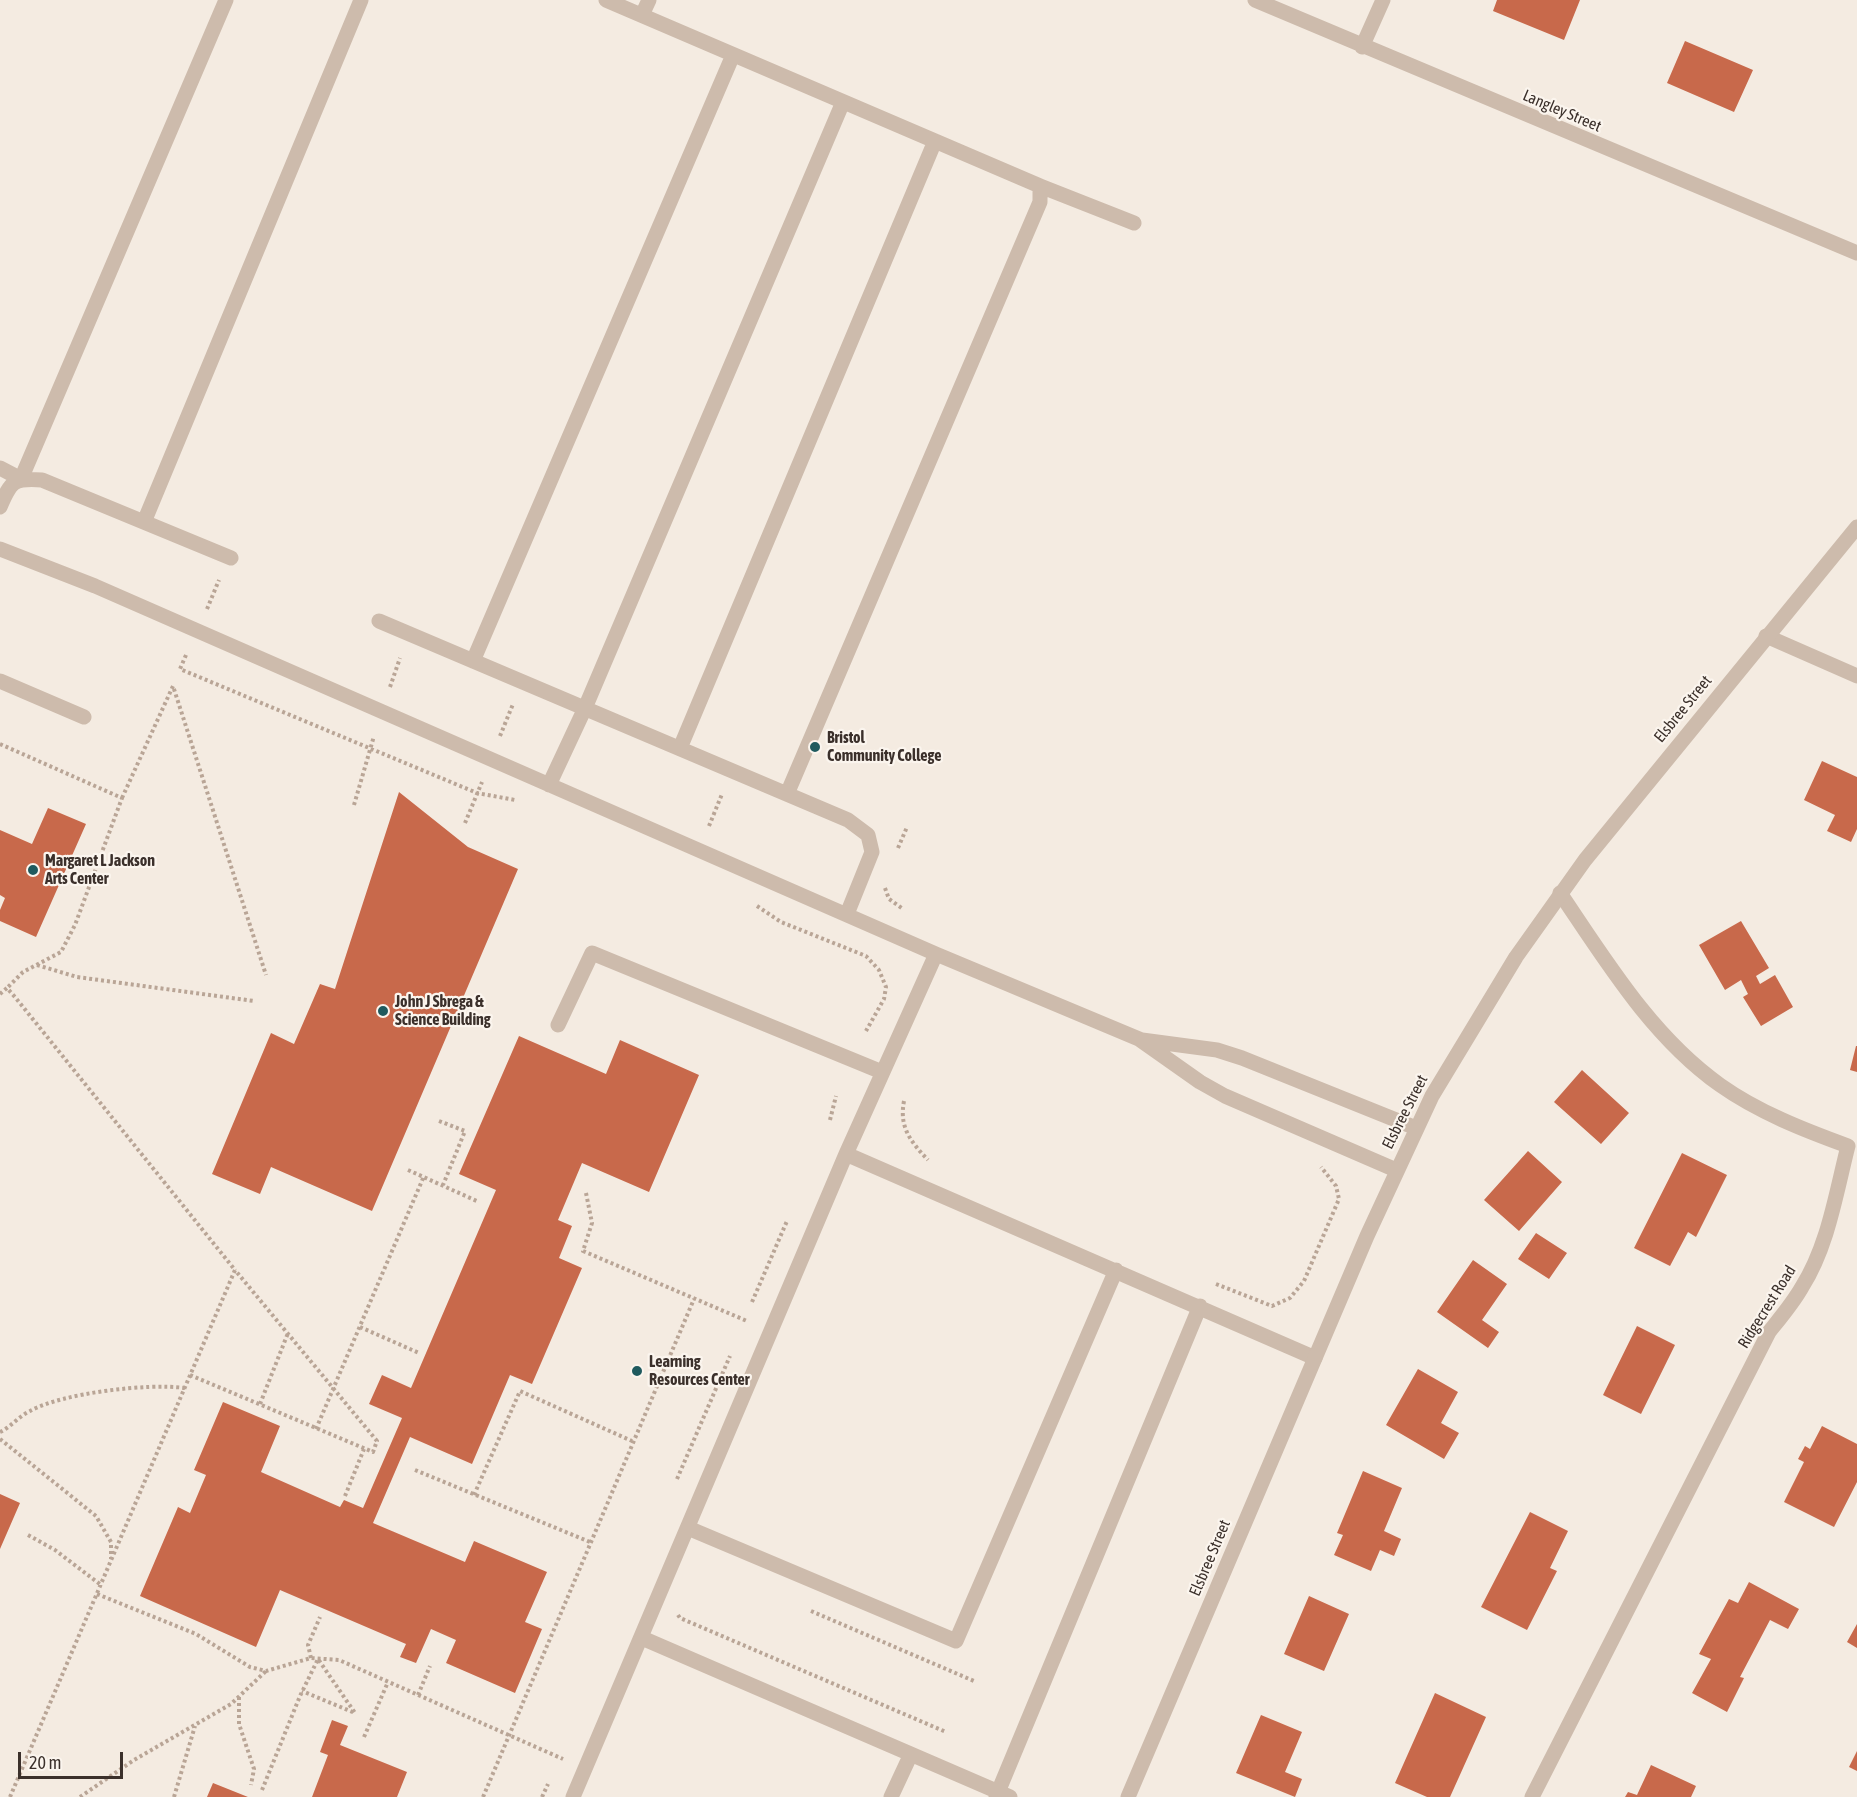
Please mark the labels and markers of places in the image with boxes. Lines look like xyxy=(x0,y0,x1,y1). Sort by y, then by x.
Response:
place label: Bristol Community College xyxy=(827,728,941,766)
marker: Bristol Community College xyxy=(808,740,822,754)
place label: Margaret L Jackson Arts Center xyxy=(45,851,155,889)
marker: Margaret L Jackson Arts Center xyxy=(26,863,40,877)
place label: John J Sbrega & Science Building xyxy=(395,992,491,1030)
marker: John J Sbrega & Science Building xyxy=(376,1004,390,1018)
place label: Learning Resources Center xyxy=(649,1352,750,1390)
marker: Learning Resources Center xyxy=(630,1364,644,1378)

